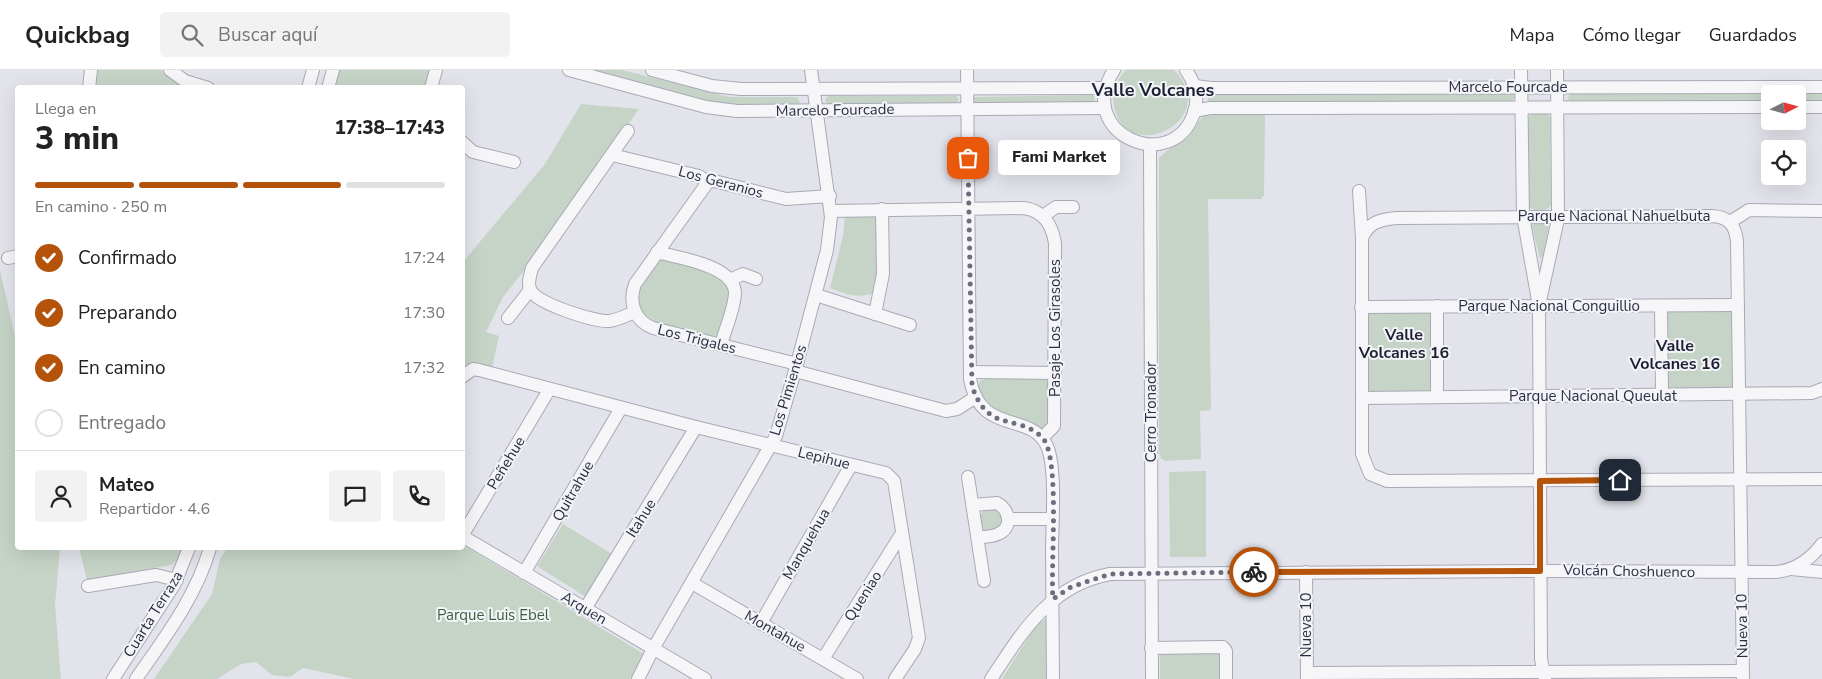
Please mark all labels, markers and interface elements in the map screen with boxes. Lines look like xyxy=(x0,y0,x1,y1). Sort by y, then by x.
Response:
search box xyxy=(160,12,510,57)
text: Quickbag xyxy=(25,19,130,51)
icon: search xyxy=(178,21,206,49)
text: Buscar aquí xyxy=(218,22,317,48)
text: Mapa xyxy=(1510,23,1555,47)
text: Cómo llegar xyxy=(1583,23,1681,47)
text: Guardados xyxy=(1709,23,1797,47)
street label: Marcelo Fourcade xyxy=(1449,77,1567,97)
district label: Valle Volcanes xyxy=(1091,78,1215,102)
north arrow xyxy=(1761,85,1806,130)
map controls xyxy=(1761,85,1806,185)
text: Llega en xyxy=(35,98,96,120)
street label: Marcelo Fourcade xyxy=(775,99,895,121)
text: 17:38–17:43 xyxy=(334,115,445,141)
text: 3 min xyxy=(35,117,119,160)
pin xyxy=(947,137,989,179)
callout: Fami Market xyxy=(998,140,1120,176)
button: locate xyxy=(1761,140,1806,185)
icon: bag xyxy=(954,144,982,172)
text: Fami Market xyxy=(1012,146,1106,168)
street label: Los Geranios xyxy=(676,161,766,203)
text: En camino · 250 m xyxy=(35,196,167,218)
street label: Parque Nacional Nahuelbuta xyxy=(1518,206,1710,226)
icon: check xyxy=(35,244,63,272)
text: Confirmado xyxy=(78,245,177,271)
text: 17:24 xyxy=(403,247,445,269)
street label: Pasaje Los Girasoles xyxy=(1045,259,1065,397)
street label: Parque Nacional Conguillio xyxy=(1458,296,1640,316)
icon: check xyxy=(35,299,63,327)
text: Preparando xyxy=(78,300,177,326)
text: 17:30 xyxy=(403,302,445,324)
street label: Los Trigales xyxy=(656,320,738,358)
district label: Valle Volcanes 16 xyxy=(1358,324,1449,364)
district label: Valle Volcanes 16 xyxy=(1629,335,1720,375)
street label: Los Pimientos xyxy=(765,342,811,438)
icon: check xyxy=(35,354,63,382)
text: En camino xyxy=(78,355,166,381)
text: 17:32 xyxy=(403,357,445,379)
street label: Cerro Tronador xyxy=(1141,361,1161,462)
street label: Parque Nacional Queulat xyxy=(1509,386,1678,406)
text: Entregado xyxy=(78,410,166,436)
street label: Peñehue xyxy=(482,433,530,493)
street label: Lepihue xyxy=(796,442,852,474)
street label: Quitrahue xyxy=(548,457,598,525)
pin xyxy=(1599,459,1641,501)
icon: home xyxy=(1606,466,1634,494)
button: person xyxy=(35,470,87,522)
button: chat xyxy=(329,470,381,522)
button: phone xyxy=(393,470,445,522)
text: Mateo xyxy=(99,472,154,498)
street label: Itahue xyxy=(621,495,661,541)
text: Repartidor · 4.6 xyxy=(99,498,210,520)
street label: Manquehua xyxy=(778,505,834,583)
courier xyxy=(1229,547,1279,597)
icon: bike xyxy=(1240,558,1268,586)
street label: Volcán Choshuenco xyxy=(1562,560,1695,582)
street label: Cuarta Terraza xyxy=(118,567,188,661)
street label: Queniao xyxy=(840,567,886,625)
street label: Arquen xyxy=(557,587,611,629)
street label: Nueva 10 xyxy=(1296,593,1316,657)
street label: Nueva 10 xyxy=(1731,593,1753,659)
park label: Parque Luis Ebel xyxy=(437,605,550,625)
street label: Montahue xyxy=(741,605,809,657)

